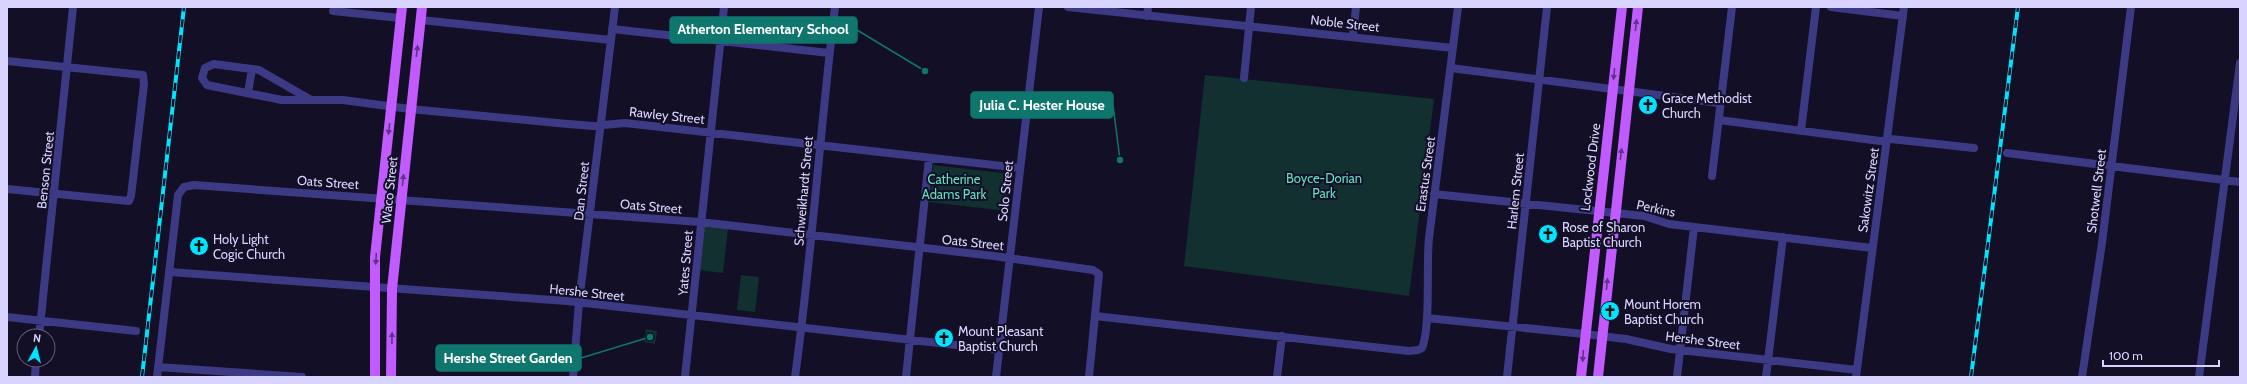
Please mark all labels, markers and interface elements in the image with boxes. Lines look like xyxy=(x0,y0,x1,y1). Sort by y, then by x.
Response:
street label: Noble Street xyxy=(1310,11,1381,35)
callout: Atherton Elementary School xyxy=(670,17,857,43)
one-way arrow xyxy=(1632,19,1639,31)
text: Atherton Elementary School xyxy=(677,20,849,38)
one-way arrow xyxy=(414,45,420,57)
one-way arrow xyxy=(1611,68,1617,80)
place label: Grace Methodist Church xyxy=(1662,90,1752,121)
callout: Julia C. Hester House xyxy=(971,92,1113,118)
church icon: Grace Methodist Church xyxy=(1637,94,1659,116)
text: Julia C. Hester House xyxy=(978,96,1105,114)
street label: Rawley Street xyxy=(628,103,706,127)
street label: Lockwood Drive xyxy=(1577,122,1603,212)
one-way arrow xyxy=(386,123,392,135)
street label: Benson Street xyxy=(33,130,57,210)
street label: Schweikhardt Street xyxy=(790,135,816,247)
street label: Erastus Street xyxy=(1412,135,1438,213)
street label: Sakowitz Street xyxy=(1854,146,1882,233)
street label: Shotwell Street xyxy=(2083,147,2109,234)
one-way arrow xyxy=(1618,148,1624,160)
street label: Harlem Street xyxy=(1503,151,1527,230)
street label: Waco Street xyxy=(378,155,401,224)
street label: Solo Street xyxy=(994,159,1016,222)
street label: Dan Street xyxy=(570,160,592,221)
park label: Boyce-Dorian Park xyxy=(1286,170,1362,201)
park label: Catherine Adams Park xyxy=(922,171,986,202)
street label: Oats Street xyxy=(296,172,360,192)
one-way arrow xyxy=(399,174,406,187)
street label: Oats Street xyxy=(619,195,683,217)
street label: Perkins xyxy=(1635,196,1677,220)
place label: Rose of Sharon Baptist Church xyxy=(1562,219,1645,250)
church icon: Rose of Sharon Baptist Church xyxy=(1537,223,1559,245)
street label: Yates Street xyxy=(674,229,696,297)
place label: Holy Light Cogic Church xyxy=(213,231,285,262)
street label: Oats Street xyxy=(941,231,1005,253)
church icon: Holy Light Cogic Church xyxy=(188,235,210,257)
one-way arrow xyxy=(372,253,379,265)
one-way arrow xyxy=(1603,278,1610,290)
street label: Hershe Street xyxy=(549,280,626,304)
place label: Mount Horem Baptist Church xyxy=(1624,296,1704,327)
church icon: Mount Horem Baptist Church xyxy=(1599,300,1621,322)
place label: Mount Pleasant Baptist Church xyxy=(958,323,1044,354)
church icon: Mount Pleasant Baptist Church xyxy=(933,327,955,349)
street label: Hershe Street xyxy=(1665,327,1742,353)
north arrow xyxy=(16,328,56,368)
text: N xyxy=(33,331,42,345)
one-way arrow xyxy=(389,331,395,344)
scale bar xyxy=(2103,342,2219,368)
callout: Hershe Street Garden xyxy=(436,345,581,371)
text: 100 m xyxy=(2109,348,2143,363)
text: Hershe Street Garden xyxy=(443,349,573,367)
one-way arrow xyxy=(1579,350,1586,362)

